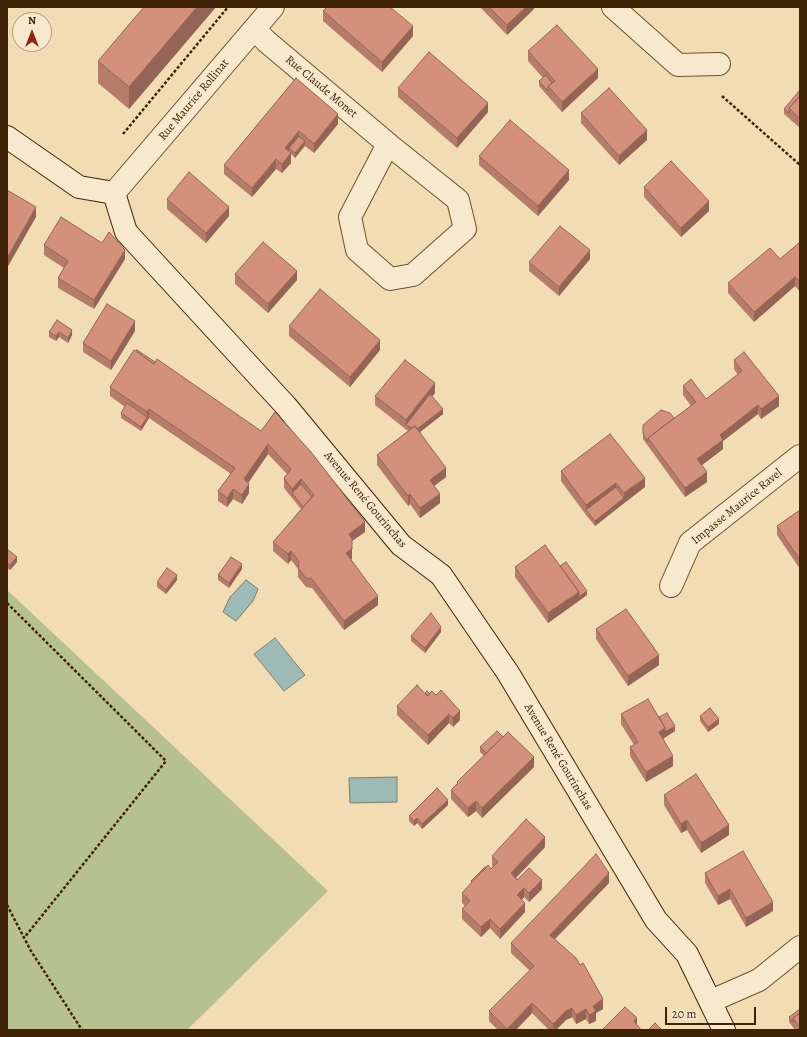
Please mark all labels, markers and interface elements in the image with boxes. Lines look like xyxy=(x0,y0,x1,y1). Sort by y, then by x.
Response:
north arrow xyxy=(12,12,52,52)
text: N xyxy=(28,13,36,28)
street label: Rue Claude Monet xyxy=(282,53,360,121)
street label: Rue Maurice Rollinat xyxy=(156,56,232,144)
street label: Avenue René Gourinchas xyxy=(320,449,410,551)
street label: Impasse Maurice Ravel xyxy=(689,466,785,548)
street label: Avenue René Gourinchas xyxy=(521,701,595,813)
scale bar xyxy=(667,999,758,1025)
text: 20 m xyxy=(672,1006,696,1022)

